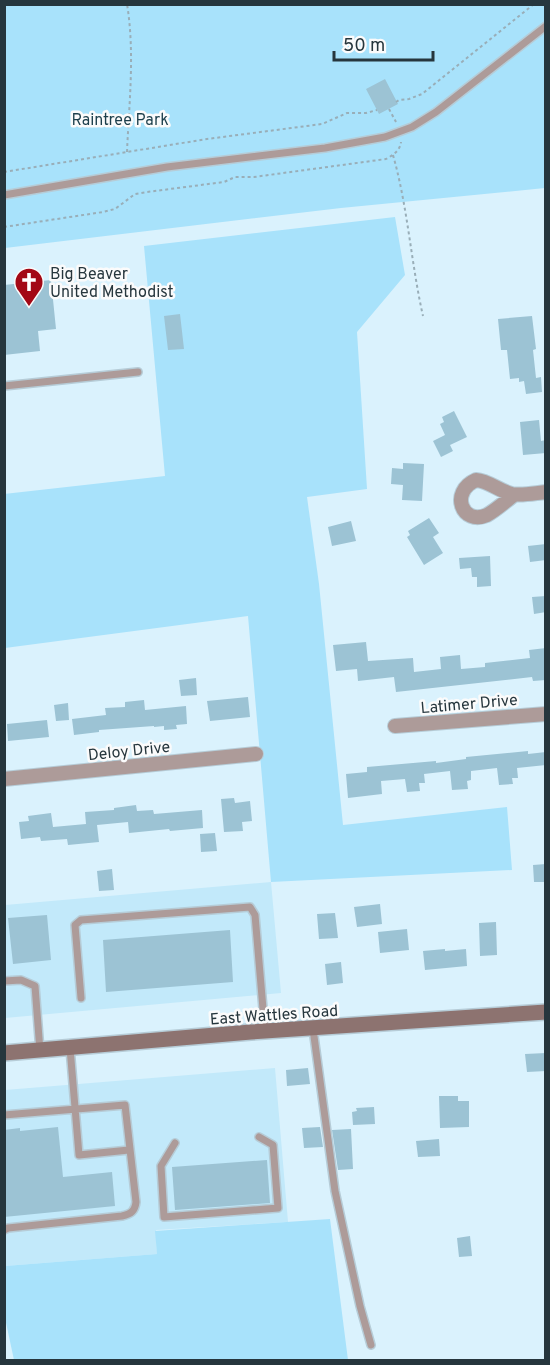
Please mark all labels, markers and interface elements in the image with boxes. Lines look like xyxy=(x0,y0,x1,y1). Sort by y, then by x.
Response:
scale bar xyxy=(334,24,433,62)
text: 50 m xyxy=(343,35,385,58)
park label: Raintree Park xyxy=(71,111,169,131)
place label: Big Beaver United Methodist xyxy=(50,265,174,303)
church icon: Big Beaver United Methodist xyxy=(13,266,45,308)
street label: Latimer Drive xyxy=(420,691,519,719)
street label: Deloy Drive xyxy=(87,738,171,766)
street label: East Wattles Road xyxy=(209,1002,339,1030)

